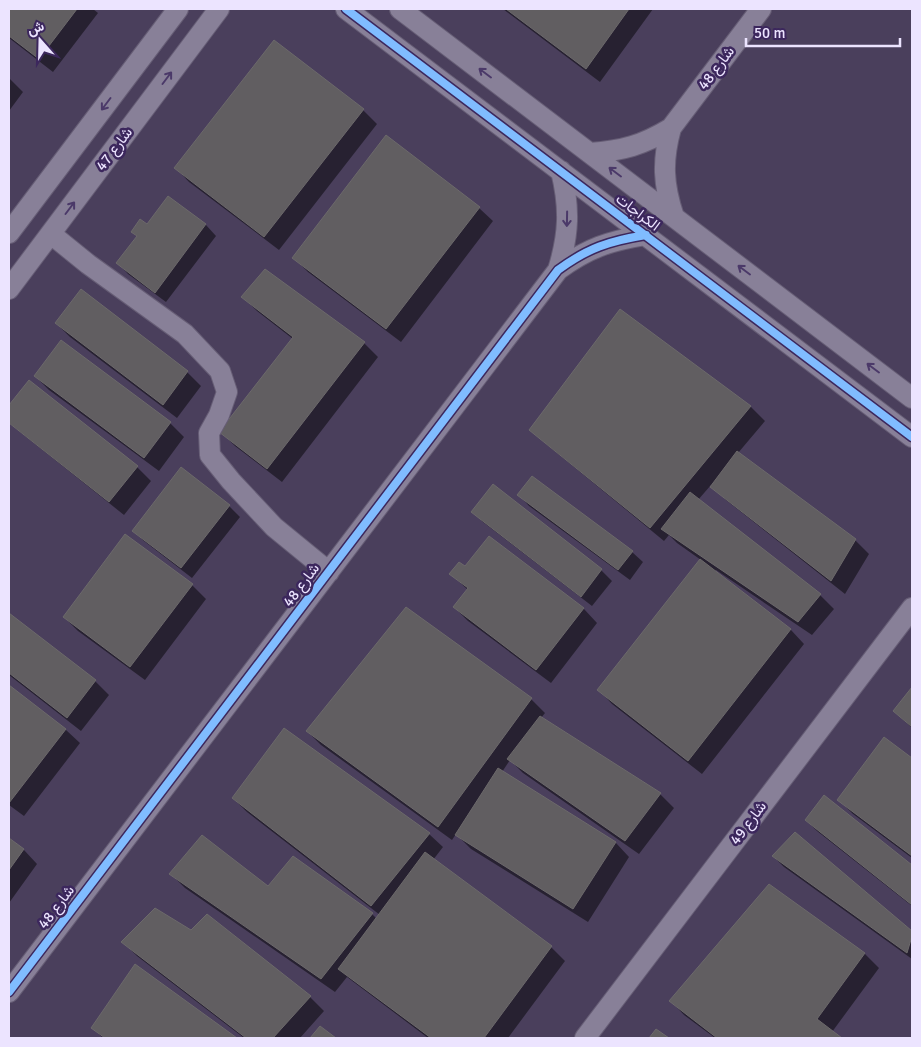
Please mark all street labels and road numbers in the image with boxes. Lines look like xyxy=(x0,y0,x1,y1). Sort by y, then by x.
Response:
street label: شارع 48 xyxy=(694,43,740,94)
street label: شارع 47 xyxy=(92,124,138,175)
street label: الكراجات xyxy=(612,190,664,234)
street label: شارع 48 xyxy=(279,560,325,611)
street label: شارع 49 xyxy=(726,798,772,849)
street label: شارع 48 xyxy=(34,882,80,933)

